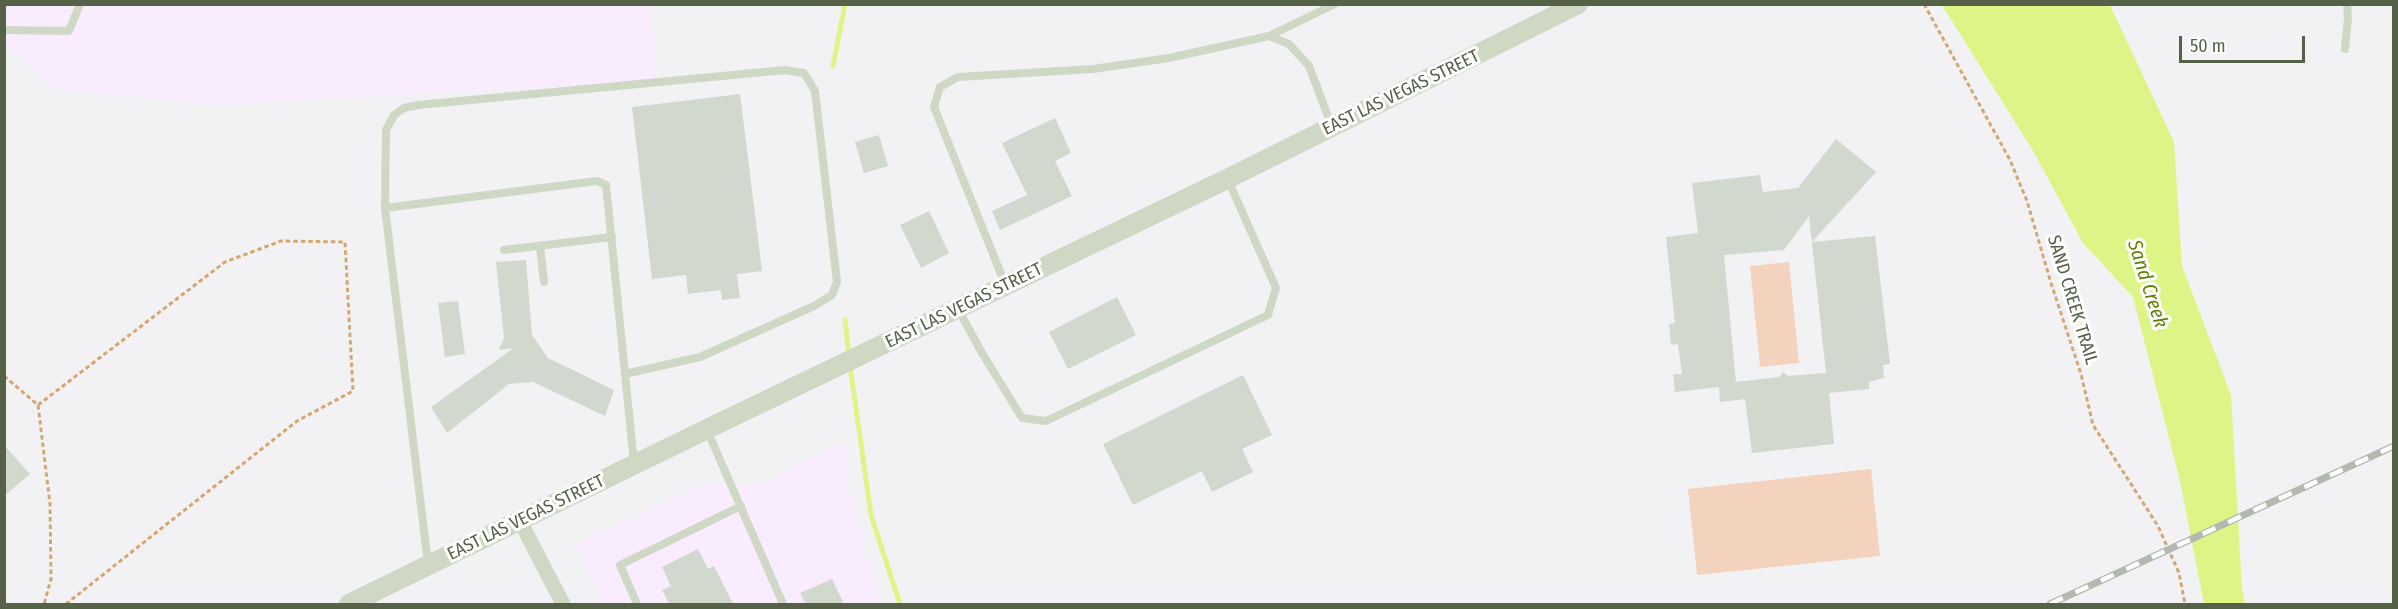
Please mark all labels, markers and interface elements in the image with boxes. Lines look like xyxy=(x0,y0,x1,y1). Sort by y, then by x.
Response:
scale bar xyxy=(2182,24,2308,62)
text: 50 m xyxy=(2190,35,2226,57)
street label: EAST LAS VEGAS STREET xyxy=(1319,46,1483,140)
street label: SAND CREEK TRAIL xyxy=(2042,233,2102,367)
water label: Sand Creek xyxy=(2122,237,2172,331)
street label: EAST LAS VEGAS STREET xyxy=(882,259,1046,353)
street label: EAST LAS VEGAS STREET xyxy=(444,471,608,565)

